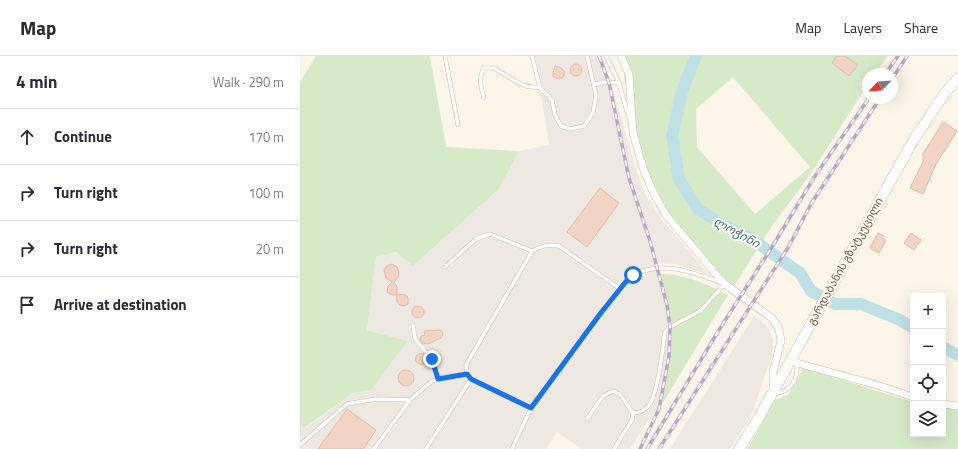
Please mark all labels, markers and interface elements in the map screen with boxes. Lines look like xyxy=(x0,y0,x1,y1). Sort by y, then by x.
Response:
text: Map xyxy=(20,13,56,42)
text: Map xyxy=(795,17,821,38)
text: Layers xyxy=(843,17,882,38)
text: Share xyxy=(904,17,938,38)
north arrow xyxy=(862,68,898,104)
text: 4 min xyxy=(16,69,57,95)
text: Walk · 290 m xyxy=(213,72,284,92)
text: Continue xyxy=(54,125,112,148)
icon: ahead xyxy=(16,126,38,148)
text: 170 m xyxy=(248,127,284,147)
text: Turn right xyxy=(54,181,118,204)
icon: right xyxy=(16,182,38,204)
text: 100 m xyxy=(248,183,284,203)
street label: გარდაბანის გზატკეცილი xyxy=(803,194,887,328)
water label: ლოჭინი xyxy=(710,211,765,253)
text: Turn right xyxy=(54,237,118,260)
icon: right xyxy=(16,238,38,260)
text: 20 m xyxy=(256,239,284,259)
route start xyxy=(624,266,642,284)
text: Arrive at destination xyxy=(54,293,187,316)
map controls xyxy=(910,293,946,437)
button: + xyxy=(910,293,946,329)
icon: arrive xyxy=(16,294,38,316)
button: − xyxy=(910,329,946,365)
route end xyxy=(423,350,441,368)
button: locate xyxy=(910,365,946,401)
button: layers xyxy=(910,401,946,437)

